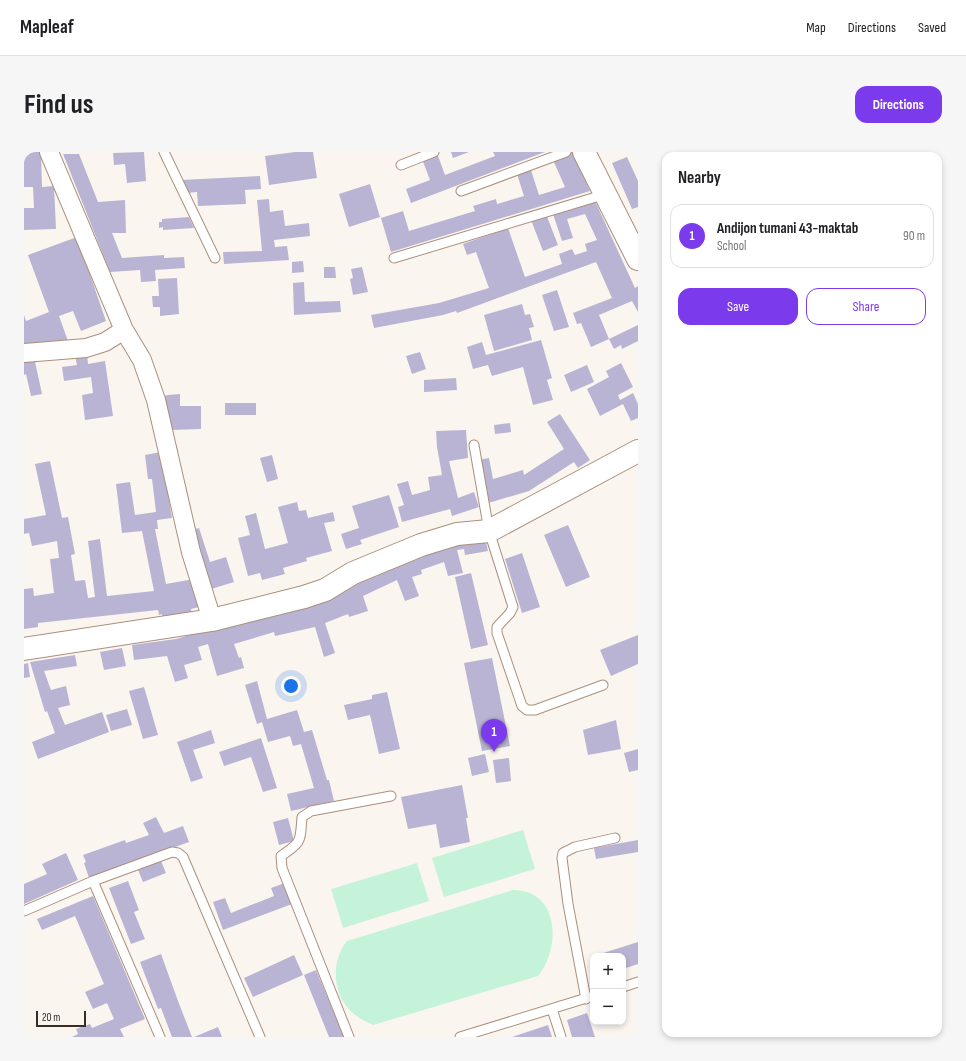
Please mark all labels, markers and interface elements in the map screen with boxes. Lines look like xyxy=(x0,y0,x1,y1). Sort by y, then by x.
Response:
text: Mapleaf xyxy=(20,16,74,39)
text: Map xyxy=(806,19,826,36)
text: Directions xyxy=(848,19,896,36)
text: Saved xyxy=(918,19,946,36)
button: Directions xyxy=(855,86,942,123)
text: Find us xyxy=(24,88,93,121)
text: Nearby xyxy=(678,168,721,188)
text: Andijon tumani 43-maktab xyxy=(717,219,858,238)
text: 1 xyxy=(689,228,695,244)
text: 90 m xyxy=(903,228,925,244)
text: School xyxy=(717,238,747,254)
button: Save xyxy=(678,288,798,325)
button: Share xyxy=(806,288,926,325)
your location xyxy=(281,676,301,696)
pin: 1 xyxy=(481,719,507,752)
map controls xyxy=(590,953,626,1025)
button: + xyxy=(590,953,626,989)
button: − xyxy=(590,989,626,1025)
scale bar xyxy=(36,1009,86,1028)
text: 20 m xyxy=(42,1011,60,1024)

